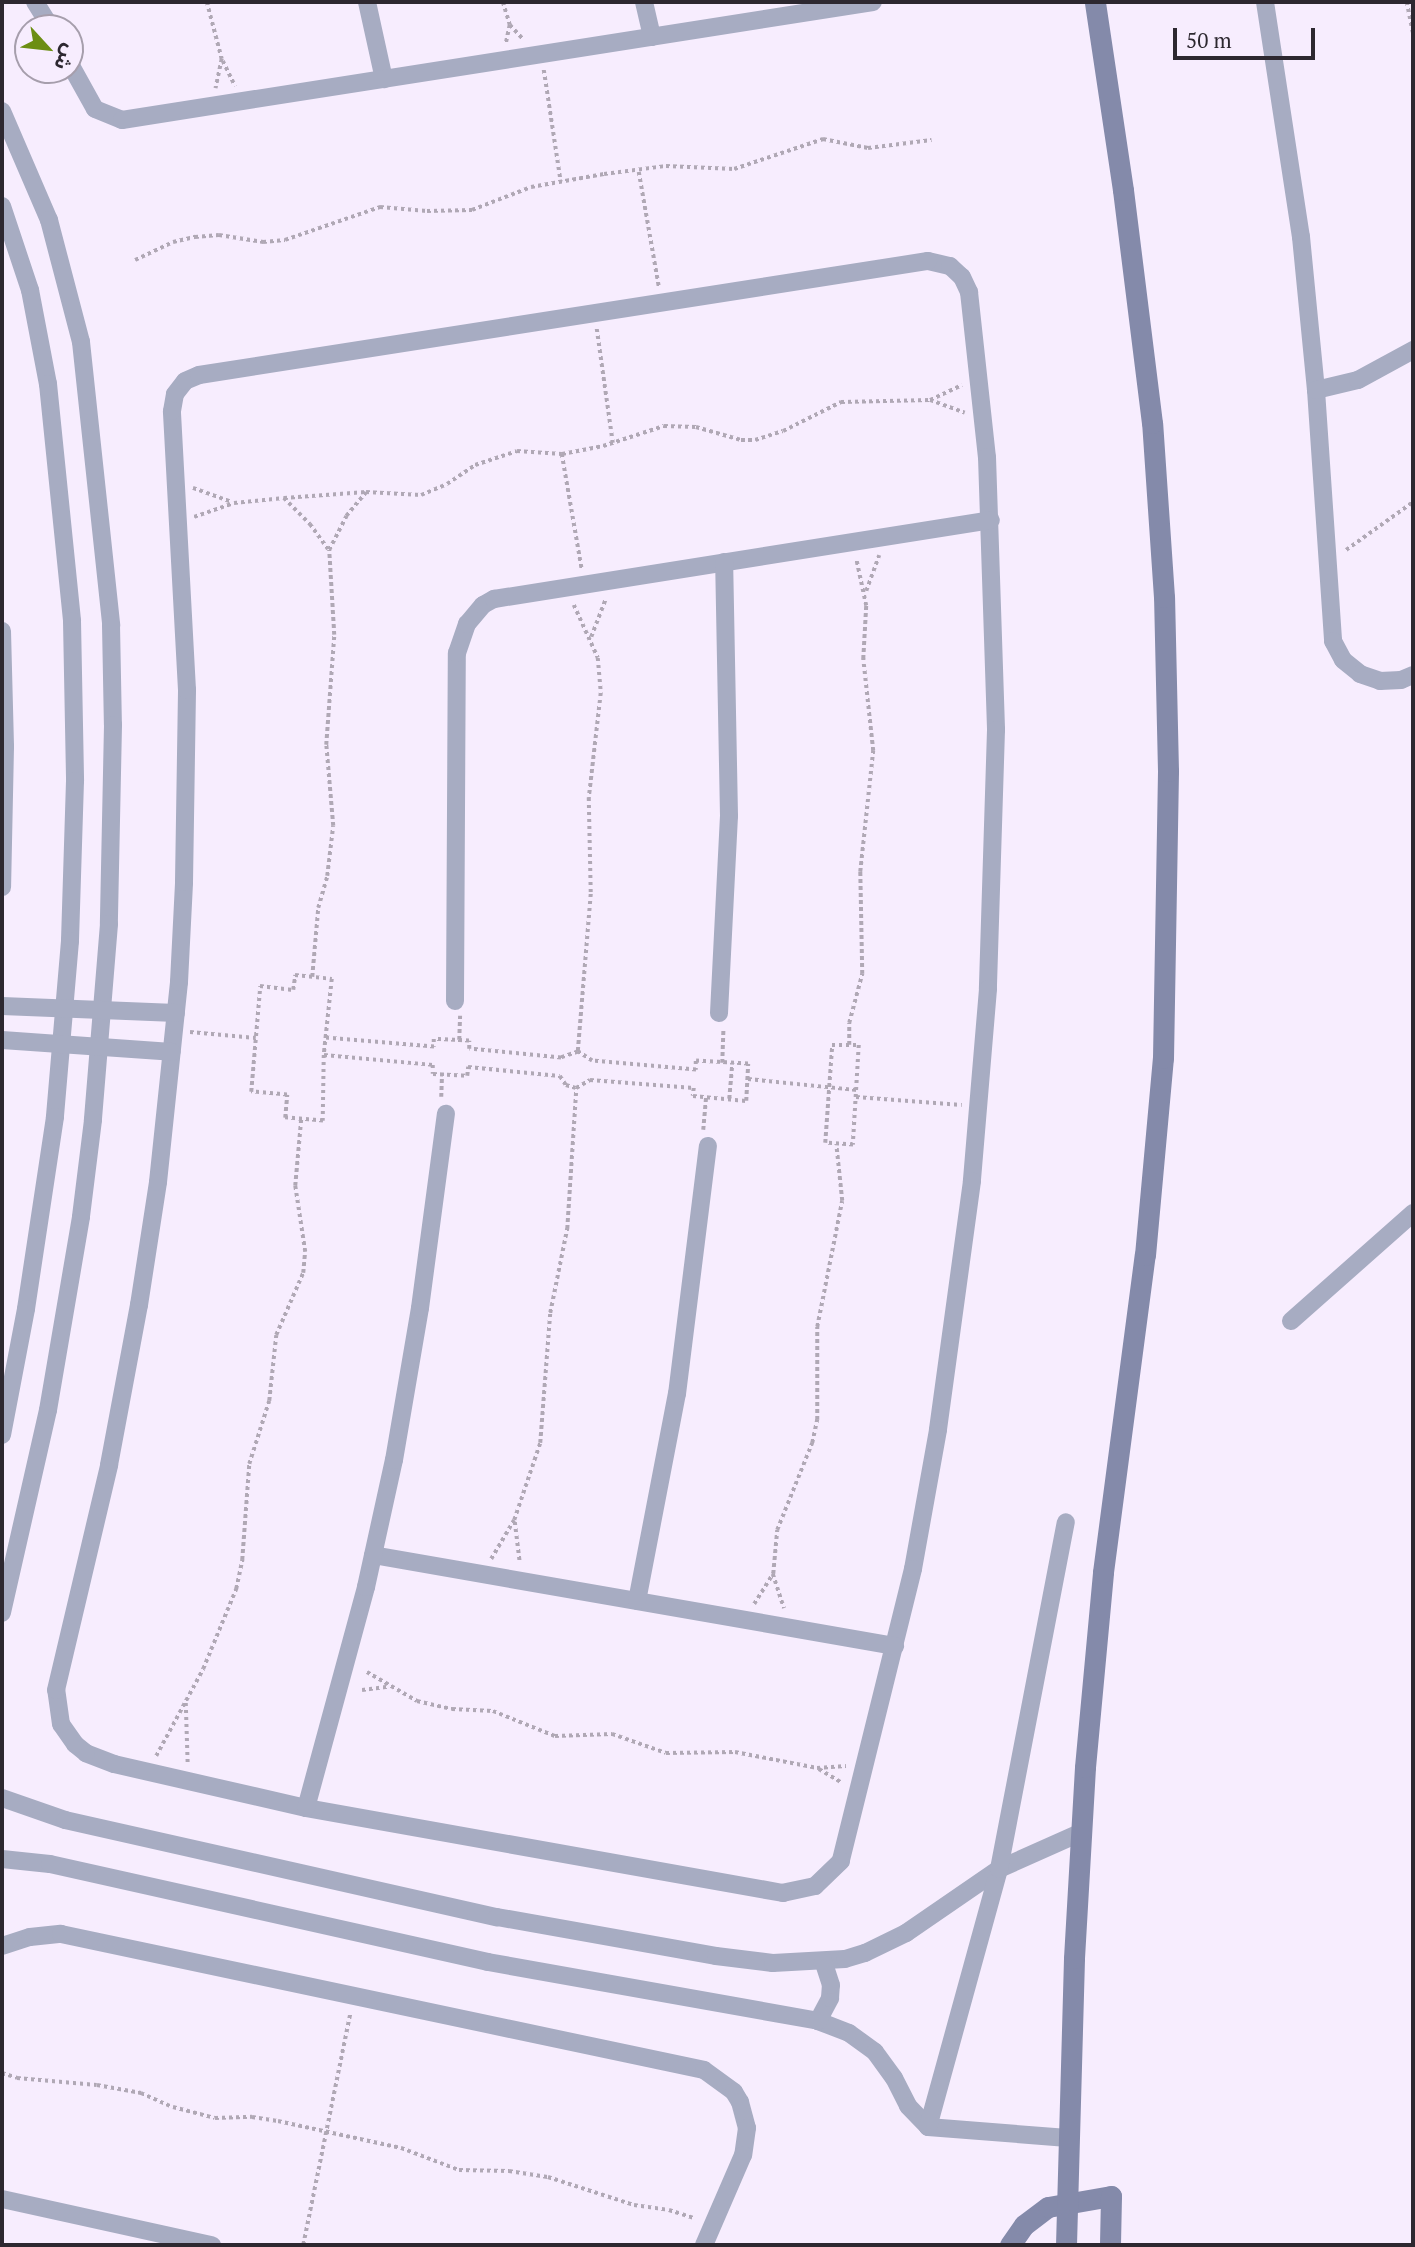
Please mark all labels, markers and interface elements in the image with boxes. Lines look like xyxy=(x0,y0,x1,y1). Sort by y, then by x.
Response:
north arrow xyxy=(14,14,84,84)
scale bar xyxy=(1177,14,1319,58)
text: 50 m xyxy=(1186,26,1232,54)
text: ش xyxy=(49,41,83,75)

